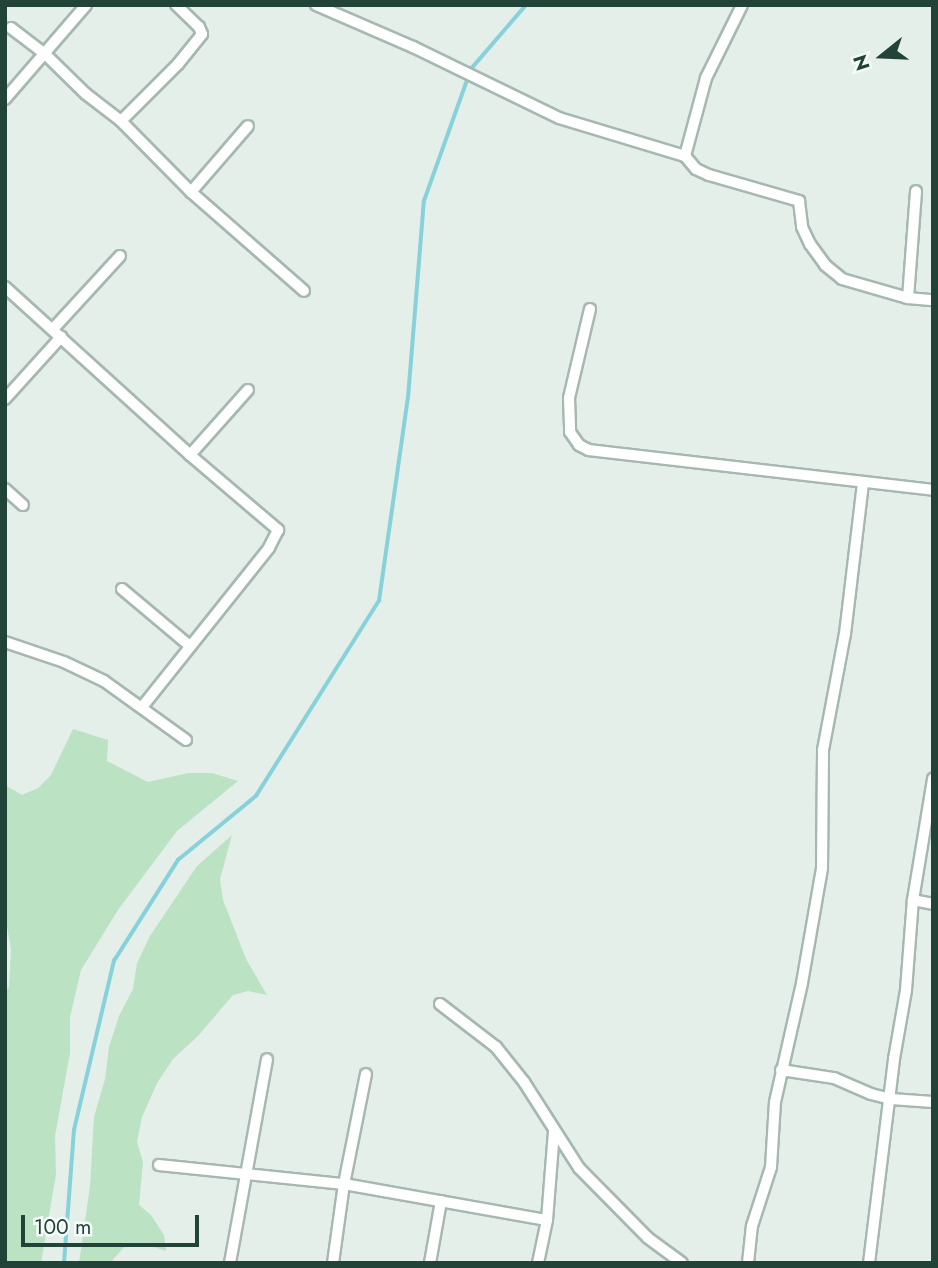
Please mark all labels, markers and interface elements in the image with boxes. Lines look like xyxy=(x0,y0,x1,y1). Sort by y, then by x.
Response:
north arrow xyxy=(847,21,917,91)
text: N xyxy=(846,51,877,74)
scale bar xyxy=(24,1202,203,1246)
text: 100 m xyxy=(34,1212,91,1242)

